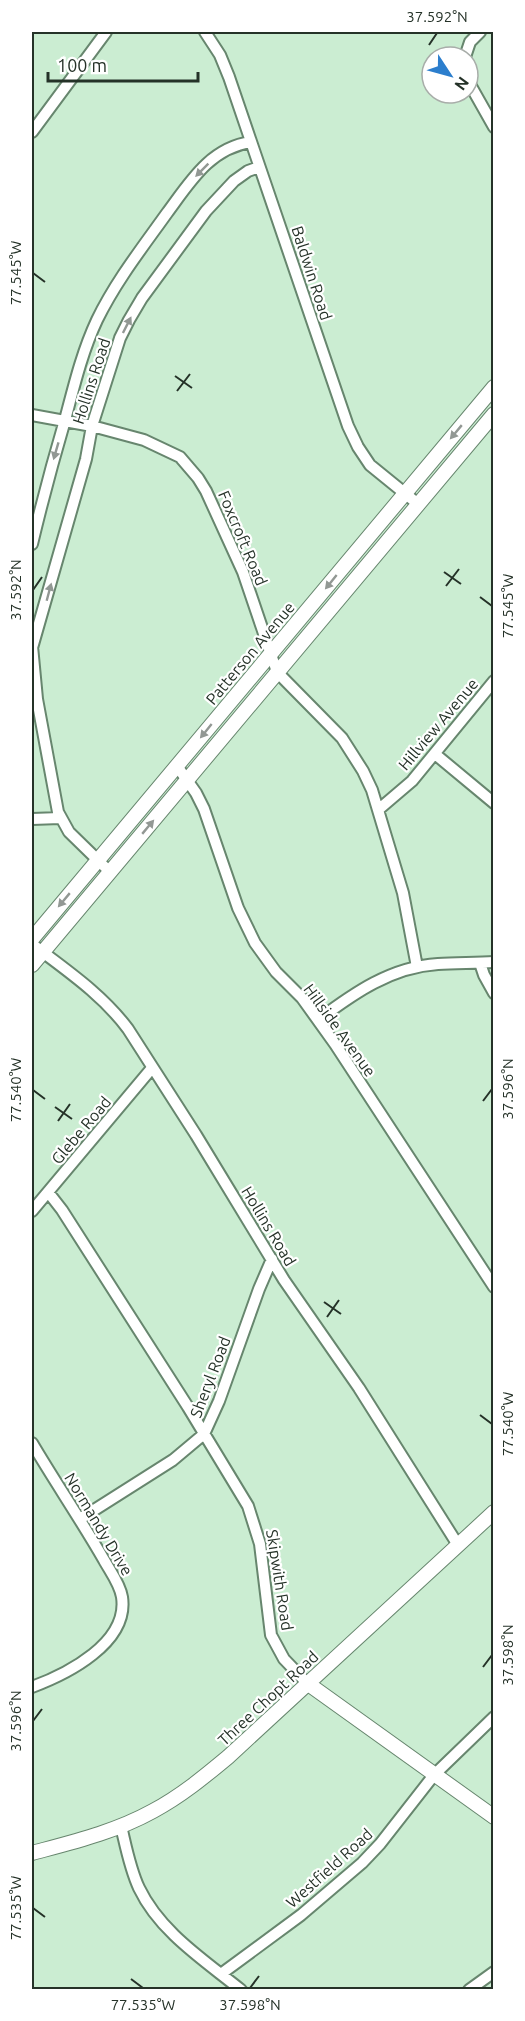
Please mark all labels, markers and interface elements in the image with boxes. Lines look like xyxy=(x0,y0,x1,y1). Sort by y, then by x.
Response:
text: 37.592°N xyxy=(406,8,468,25)
scale bar xyxy=(48,45,198,83)
north arrow xyxy=(420,45,480,105)
text: 100 m xyxy=(57,55,107,75)
text: N xyxy=(451,74,473,94)
one-way arrow xyxy=(195,162,209,176)
street label: Baldwin Road xyxy=(288,224,336,322)
text: 77.545°W xyxy=(7,241,24,305)
one-way arrow xyxy=(122,316,132,333)
street label: Hollins Road xyxy=(69,336,113,426)
one-way arrow xyxy=(450,424,463,439)
one-way arrow xyxy=(51,442,60,460)
street label: Foxcroft Road xyxy=(215,488,271,588)
text: 37.592°N xyxy=(7,559,24,621)
one-way arrow xyxy=(325,574,338,590)
text: 77.545°W xyxy=(499,574,516,638)
one-way arrow xyxy=(45,583,54,601)
street label: Patterson Avenue xyxy=(202,598,298,708)
street label: Hillview Avenue xyxy=(394,675,482,773)
one-way arrow xyxy=(200,724,213,739)
one-way arrow xyxy=(141,819,154,835)
one-way arrow xyxy=(59,892,71,907)
street label: Hillside Avenue xyxy=(300,980,380,1080)
text: 77.540°W xyxy=(7,1058,24,1122)
text: 37.596°N xyxy=(499,1058,516,1120)
street label: Glebe Road xyxy=(48,1093,114,1167)
street label: Hollins Road xyxy=(238,1183,300,1269)
street label: Sheryl Road xyxy=(186,1334,234,1420)
text: 77.540°W xyxy=(499,1392,516,1456)
street label: Normandy Drive xyxy=(61,1469,137,1579)
street label: Skipwith Road xyxy=(263,1528,297,1632)
text: 37.598°N xyxy=(499,1624,516,1686)
street label: Three Chopt Road xyxy=(214,1647,322,1749)
text: 37.596°N xyxy=(7,1690,24,1752)
street label: Westfield Road xyxy=(282,1825,376,1911)
text: 77.535°W xyxy=(7,1876,24,1940)
text: 77.535°W xyxy=(111,1996,175,2013)
text: 37.598°N xyxy=(219,1996,281,2013)

